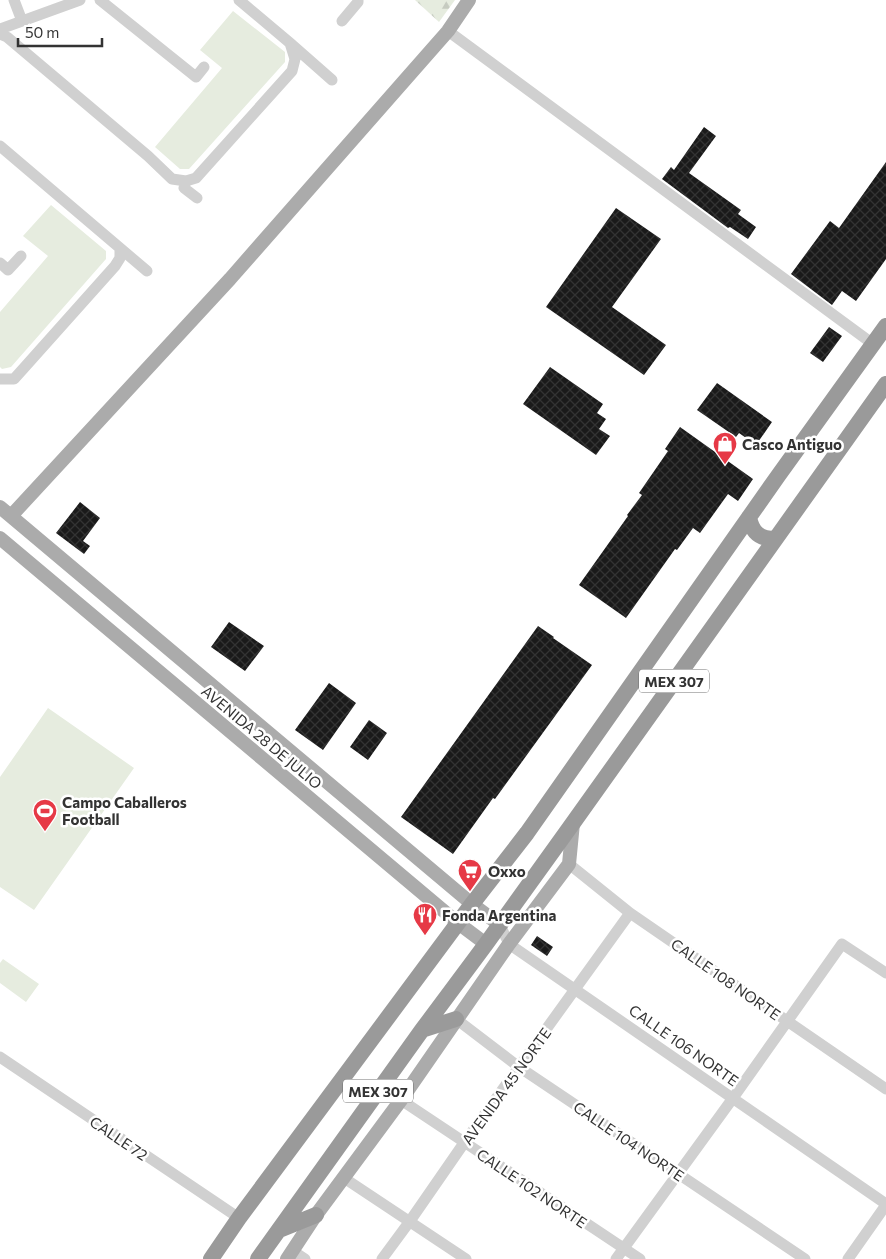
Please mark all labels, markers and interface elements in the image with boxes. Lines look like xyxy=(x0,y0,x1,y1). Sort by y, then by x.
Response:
scale bar xyxy=(18,15,101,47)
text: 50 m xyxy=(25,23,59,41)
shop icon: Casco Antiguo xyxy=(712,431,738,465)
place label: Casco Antiguo xyxy=(742,435,842,453)
road number: MEX 307 xyxy=(639,669,709,692)
street label: AVENIDA 28 DE JULIO xyxy=(198,682,326,792)
place label: Campo Caballeros Football xyxy=(62,793,187,828)
sports icon: Campo Caballeros Football xyxy=(32,798,58,832)
supermarket icon: Oxxo xyxy=(457,858,483,892)
place label: Oxxo xyxy=(488,862,526,880)
restaurant icon: Fonda Argentina xyxy=(412,902,438,936)
place label: Fonda Argentina xyxy=(442,906,556,924)
street label: CALLE 108 NORTE xyxy=(668,934,784,1024)
street label: CALLE 106 NORTE xyxy=(626,1000,742,1090)
street label: AVENIDA 45 NORTE xyxy=(458,1024,555,1148)
road number: MEX 307 xyxy=(343,1080,413,1102)
street label: CALLE 104 NORTE xyxy=(570,1097,688,1185)
street label: CALLE 72 xyxy=(87,1112,151,1164)
street label: CALLE 102 NORTE xyxy=(474,1145,590,1232)

